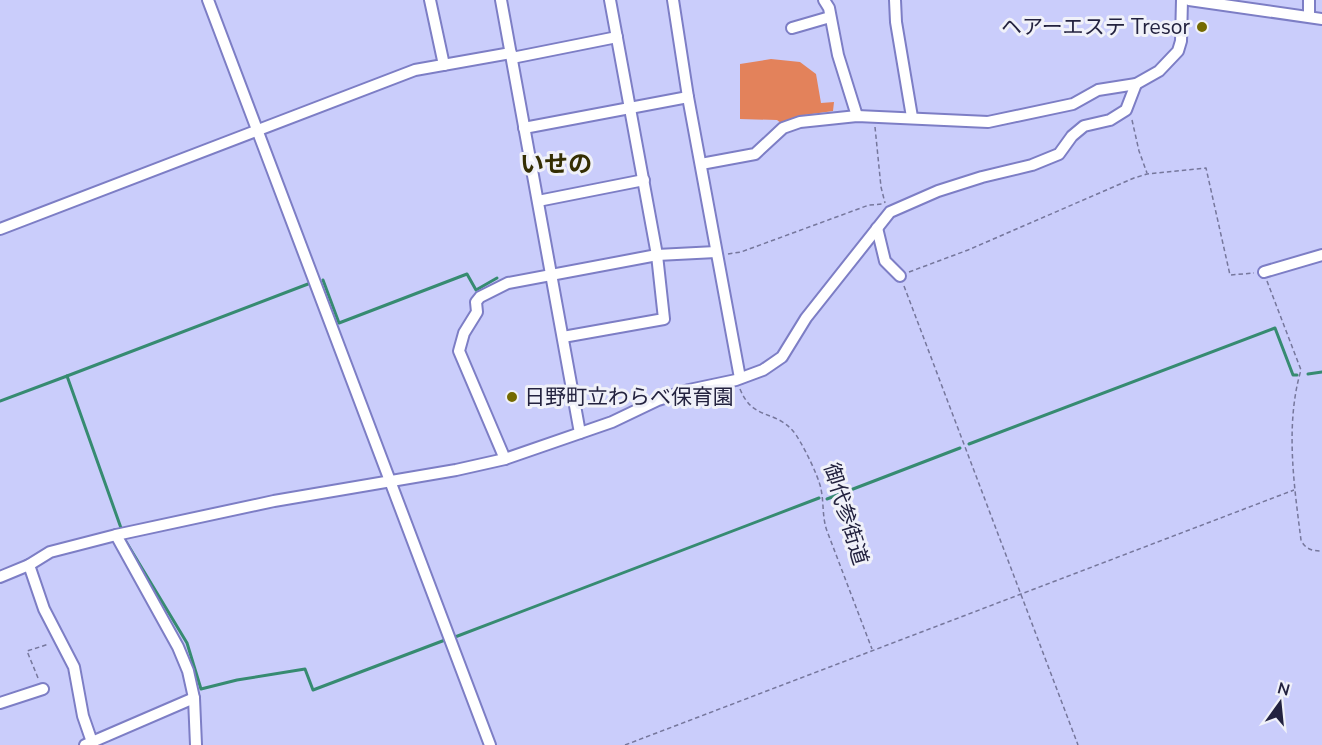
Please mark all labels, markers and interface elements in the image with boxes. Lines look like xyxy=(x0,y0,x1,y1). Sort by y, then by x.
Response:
place label: ヘアーエステ Tresor xyxy=(1001,13,1190,41)
marker: ヘアーエステ Tresor xyxy=(1195,20,1209,34)
district label: いせの xyxy=(520,148,592,180)
place label: 日野町立わらべ保育園 xyxy=(524,383,734,411)
marker: 日野町立わらべ保育園 xyxy=(505,390,519,404)
street label: 御代参街道 xyxy=(817,460,875,568)
north arrow xyxy=(1250,673,1310,733)
text: N xyxy=(1275,677,1292,702)

